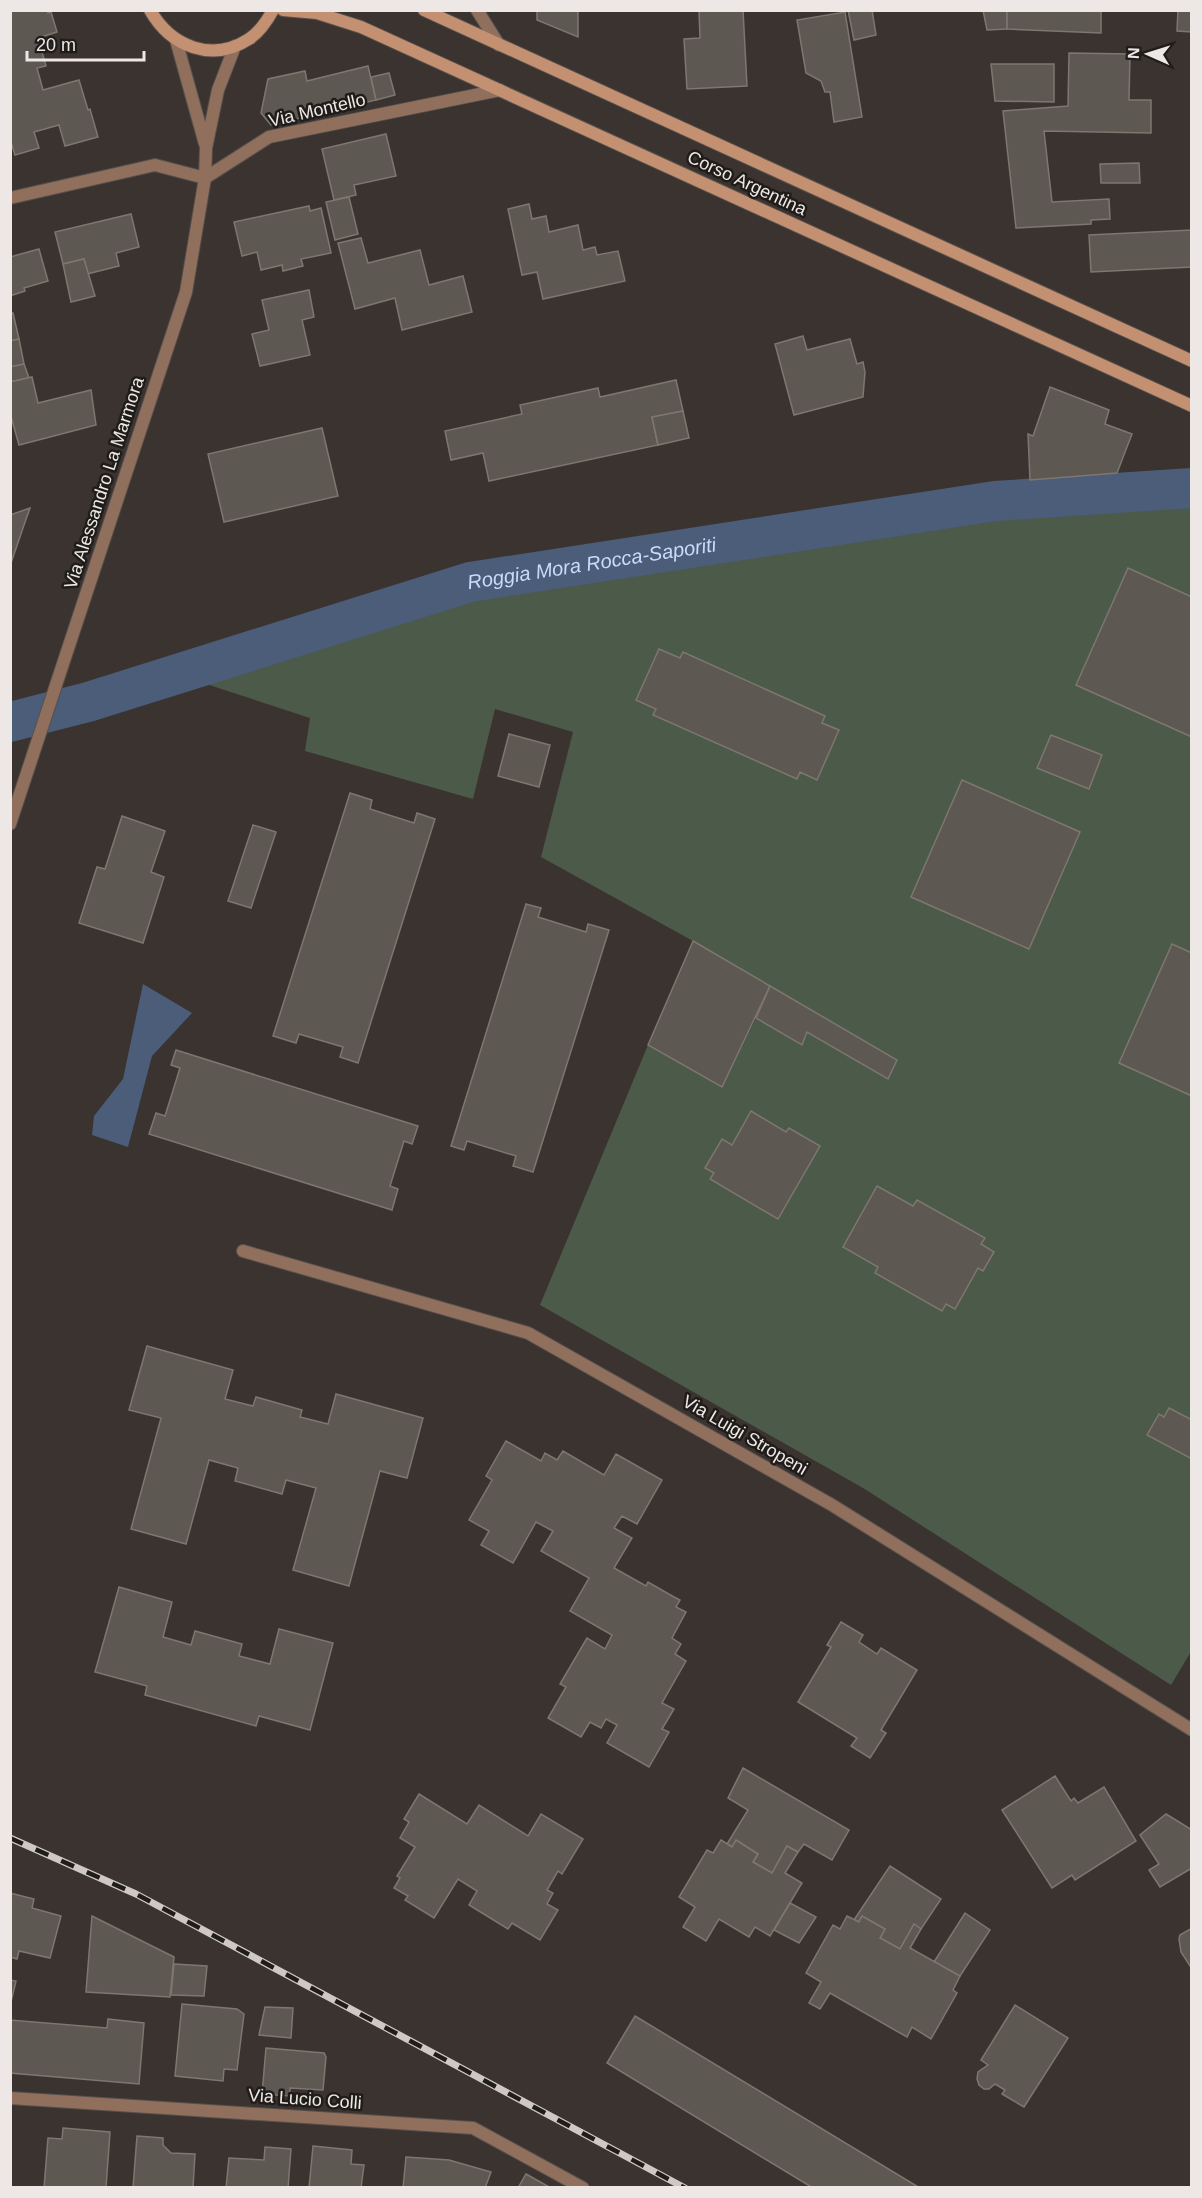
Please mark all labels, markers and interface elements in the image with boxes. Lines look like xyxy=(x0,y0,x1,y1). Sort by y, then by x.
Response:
scale bar xyxy=(27,24,144,62)
north arrow xyxy=(1118,24,1178,84)
text: 20 m xyxy=(36,35,76,55)
text: N xyxy=(1125,47,1142,59)
street label: Via Montello xyxy=(267,89,367,131)
street label: Corso Argentina xyxy=(684,147,811,220)
street label: Via Alessandro La Marmora xyxy=(60,374,148,592)
water label: Roggia Mora Rocca-Saporiti xyxy=(466,533,718,593)
street label: Via Luigi Stropeni xyxy=(679,1391,811,1479)
street label: Via Lucio Colli xyxy=(248,2085,362,2113)

